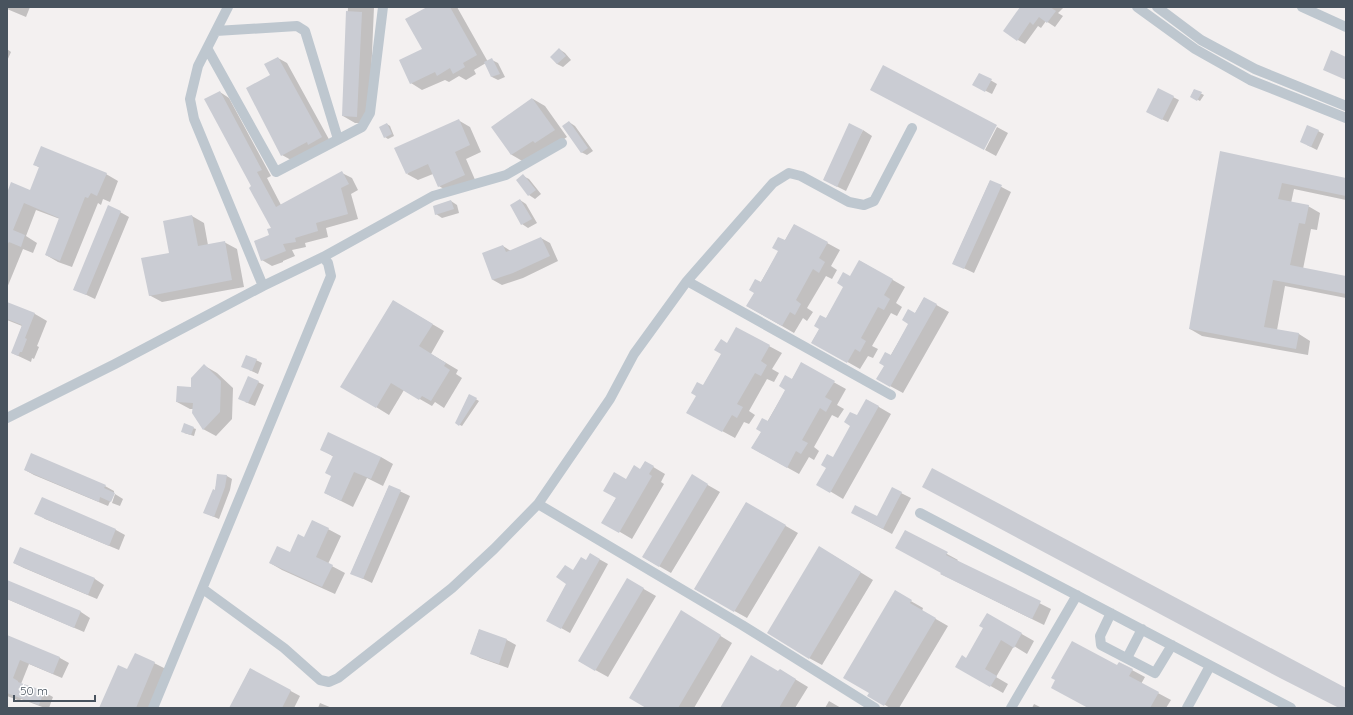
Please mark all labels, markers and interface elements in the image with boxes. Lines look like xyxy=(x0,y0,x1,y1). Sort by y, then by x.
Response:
scale bar xyxy=(14,677,95,703)
text: 50 m xyxy=(20,683,48,698)

